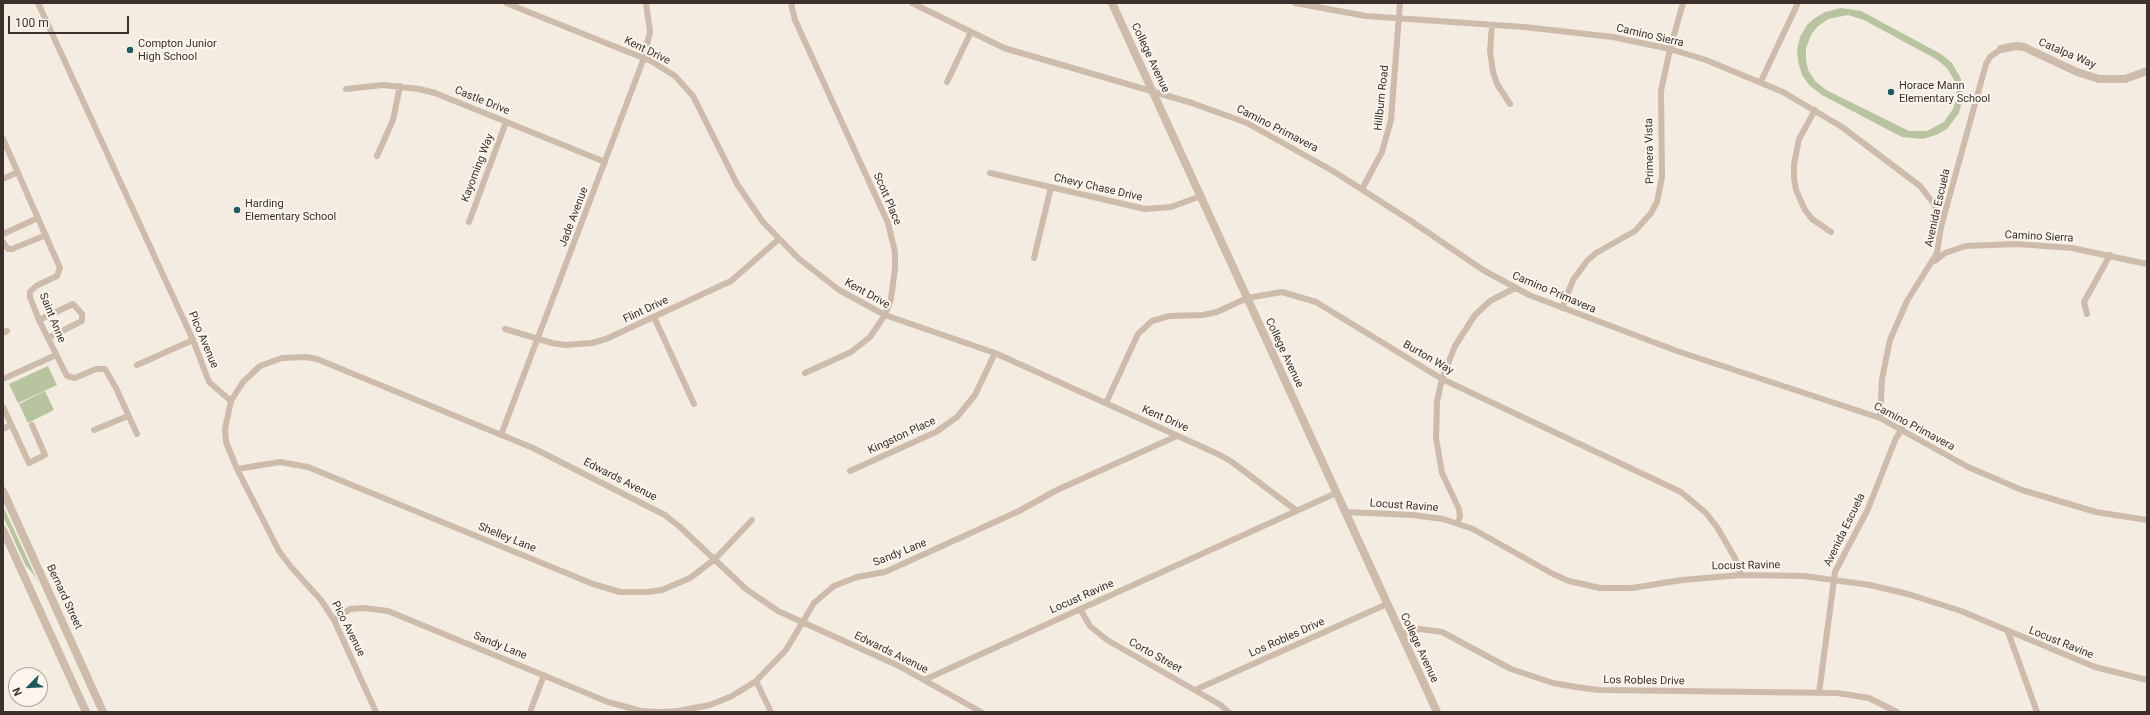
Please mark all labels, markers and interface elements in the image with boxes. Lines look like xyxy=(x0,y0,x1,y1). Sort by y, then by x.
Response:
scale bar xyxy=(10,8,131,34)
text: 100 m xyxy=(15,16,49,30)
street label: College Avenue xyxy=(1128,21,1172,95)
street label: Camino Sierra xyxy=(1615,22,1685,50)
street label: Kent Drive xyxy=(622,34,672,68)
street label: Catalpa Way xyxy=(2036,36,2098,72)
place label: Compton Junior High School xyxy=(138,37,217,63)
marker: Compton Junior High School xyxy=(125,45,135,55)
street label: Hillburn Road xyxy=(1372,65,1392,131)
place label: Horace Mann Elementary School xyxy=(1899,79,1990,105)
street label: Castle Drive xyxy=(452,84,512,118)
marker: Horace Mann Elementary School xyxy=(1886,87,1896,97)
street label: Camino Primavera xyxy=(1234,103,1320,155)
street label: Primera Vista xyxy=(1643,118,1657,184)
street label: Kayoming Way xyxy=(459,132,497,204)
street label: Avenida Escuela xyxy=(1923,168,1953,248)
street label: Scott Place xyxy=(870,171,904,227)
street label: Chevy Chase Drive xyxy=(1052,171,1144,205)
street label: Jade Avenue xyxy=(557,185,591,249)
place label: Harding Elementary School xyxy=(245,197,336,223)
marker: Harding Elementary School xyxy=(232,205,242,215)
street label: Camino Sierra xyxy=(2004,229,2074,245)
street label: Camino Primavera xyxy=(1510,269,1598,317)
street label: Kent Drive xyxy=(842,276,892,312)
street label: Saint Anne xyxy=(36,291,68,345)
street label: Flint Drive xyxy=(621,294,671,326)
street label: Pico Avenue xyxy=(185,310,221,370)
street label: College Avenue xyxy=(1262,316,1306,390)
street label: Burton Way xyxy=(1400,338,1456,378)
street label: Camino Primavera xyxy=(1871,400,1957,454)
street label: Kent Drive xyxy=(1140,403,1190,435)
street label: Kingston Place xyxy=(866,415,938,457)
street label: Edwards Avenue xyxy=(581,456,659,504)
street label: Avenida Escuela xyxy=(1822,491,1868,569)
street label: Locust Ravine xyxy=(1369,497,1439,515)
street label: Shelley Lane xyxy=(476,520,538,556)
street label: Sandy Lane xyxy=(871,536,929,570)
street label: Locust Ravine xyxy=(1712,559,1780,573)
street label: Bernard Street xyxy=(43,562,85,632)
street label: Locust Ravine xyxy=(1048,577,1116,617)
street label: Pico Avenue xyxy=(328,599,368,659)
street label: College Avenue xyxy=(1397,611,1441,685)
street label: Los Robles Drive xyxy=(1247,615,1327,661)
street label: Locust Ravine xyxy=(2027,624,2095,662)
street label: Sandy Lane xyxy=(471,629,529,663)
street label: Edwards Avenue xyxy=(852,629,930,677)
street label: Corto Street xyxy=(1126,636,1184,676)
north arrow xyxy=(8,667,48,707)
street label: Los Robles Drive xyxy=(1603,674,1685,688)
text: N xyxy=(10,685,25,698)

